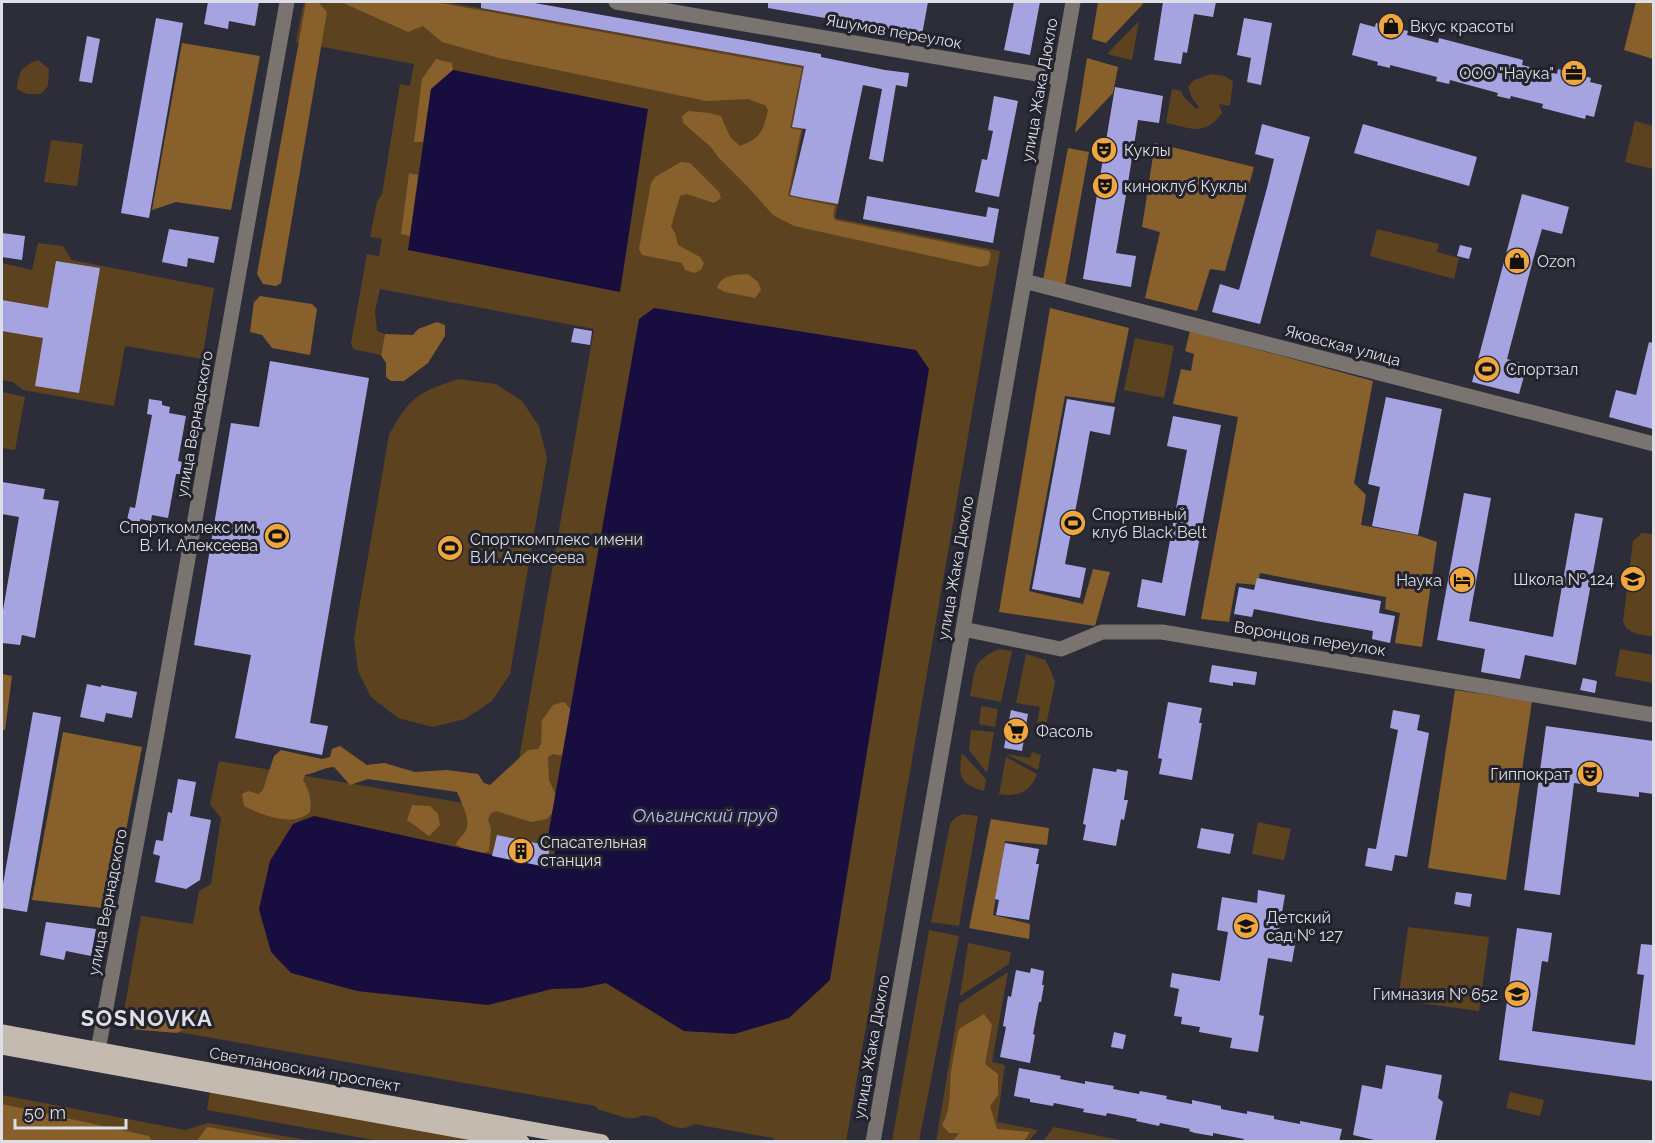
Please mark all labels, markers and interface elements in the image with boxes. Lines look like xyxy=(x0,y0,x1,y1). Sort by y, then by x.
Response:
street label: Яшумов переулок xyxy=(824,10,964,53)
shop icon: Вкус красоты xyxy=(1376,11,1406,41)
street label: улица Жака Дюкло xyxy=(1017,16,1062,164)
place label: Вкус красоты xyxy=(1410,17,1514,36)
office icon: ООО "Наука" xyxy=(1559,58,1589,88)
place label: ООО "Наука" xyxy=(1459,64,1554,83)
theatre icon: Куклы xyxy=(1089,135,1119,165)
place label: Куклы xyxy=(1124,141,1171,160)
theatre icon: киноклуб Куклы xyxy=(1090,171,1120,201)
place label: киноклуб Куклы xyxy=(1124,177,1247,196)
shop icon: Ozon xyxy=(1502,246,1532,276)
place label: Ozon xyxy=(1537,252,1576,271)
street label: Яковская улица xyxy=(1283,321,1403,370)
street label: улица Вернадского xyxy=(172,349,217,499)
sports icon: Спортзал xyxy=(1472,354,1502,384)
place label: Спортзал xyxy=(1506,360,1578,379)
street label: улица Жака Дюкло xyxy=(933,494,978,642)
place label: Спортивный клуб Black Belt xyxy=(1092,505,1207,542)
sports icon: Спортивный клуб Black Belt xyxy=(1058,508,1088,538)
place label: Спорткомлекс им. В. И. Алексеева xyxy=(119,518,258,555)
sports icon: Спорткомлекс им. В. И. Алексеева xyxy=(262,521,292,551)
place label: Спорткомплекс имени В.И. Алексеева xyxy=(470,530,643,567)
sports icon: Спорткомплекс имени В.И. Алексеева xyxy=(435,533,465,563)
school or university icon: Школа № 124 xyxy=(1618,564,1648,594)
hotel icon: Наука xyxy=(1447,565,1477,595)
place label: Школа № 124 xyxy=(1513,570,1614,589)
place label: Наука xyxy=(1396,571,1442,590)
street label: Воронцов переулок xyxy=(1233,617,1387,660)
supermarket icon: Фасоль xyxy=(1001,716,1031,746)
place label: Фасоль xyxy=(1036,722,1093,741)
theatre icon: Гиппократ xyxy=(1575,759,1605,789)
place label: Гиппократ xyxy=(1490,765,1570,784)
water label: Ольгинский пруд xyxy=(632,805,778,826)
street label: улица Вернадского xyxy=(84,827,131,977)
place label: Спасательная станция xyxy=(540,833,646,870)
building icon: Спасательная станция xyxy=(506,836,536,866)
place label: Детский сад № 127 xyxy=(1266,908,1343,945)
school or university icon: Детский сад № 127 xyxy=(1231,911,1261,941)
street label: улица Жака Дюкло xyxy=(849,973,894,1121)
school or university icon: Гимназия № 652 xyxy=(1502,979,1532,1009)
place label: Гимназия № 652 xyxy=(1373,985,1498,1004)
district label: SOSNOVKA xyxy=(81,1005,213,1031)
street label: Светлановский проспект xyxy=(208,1043,402,1096)
scale bar xyxy=(15,1092,126,1130)
text: 50 m xyxy=(24,1102,66,1123)

